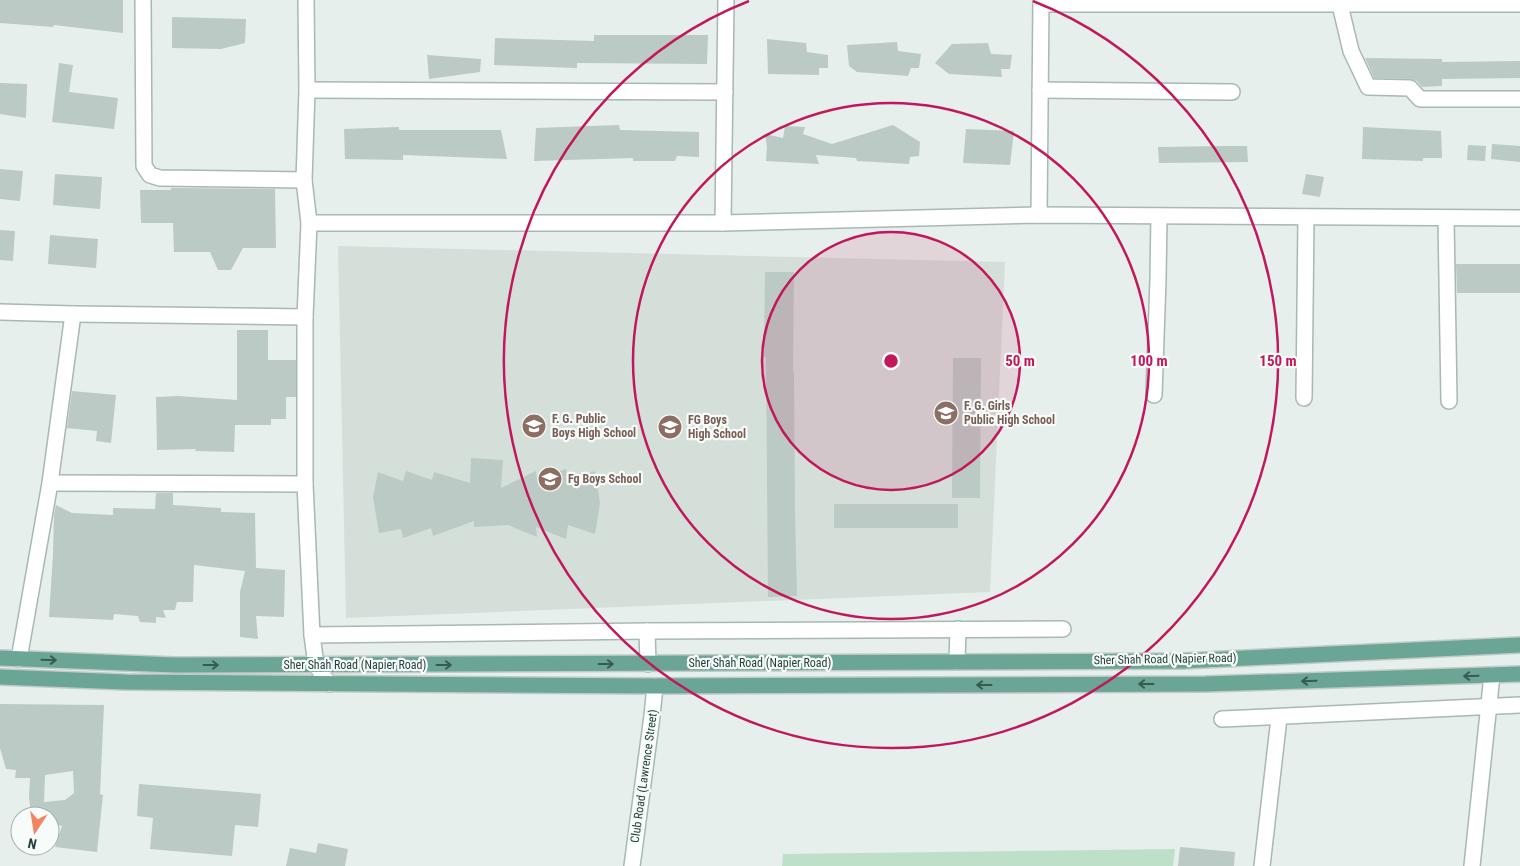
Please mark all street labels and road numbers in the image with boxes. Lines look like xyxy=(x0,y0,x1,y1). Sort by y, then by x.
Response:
street label: Sher Shah Road (Napier Road) xyxy=(1093,651,1237,667)
street label: Sher Shah Road (Napier Road) xyxy=(689,656,831,670)
street label: Sher Shah Road (Napier Road) xyxy=(284,658,426,672)
street label: Club Road (Lawrence Street) xyxy=(628,708,660,844)

